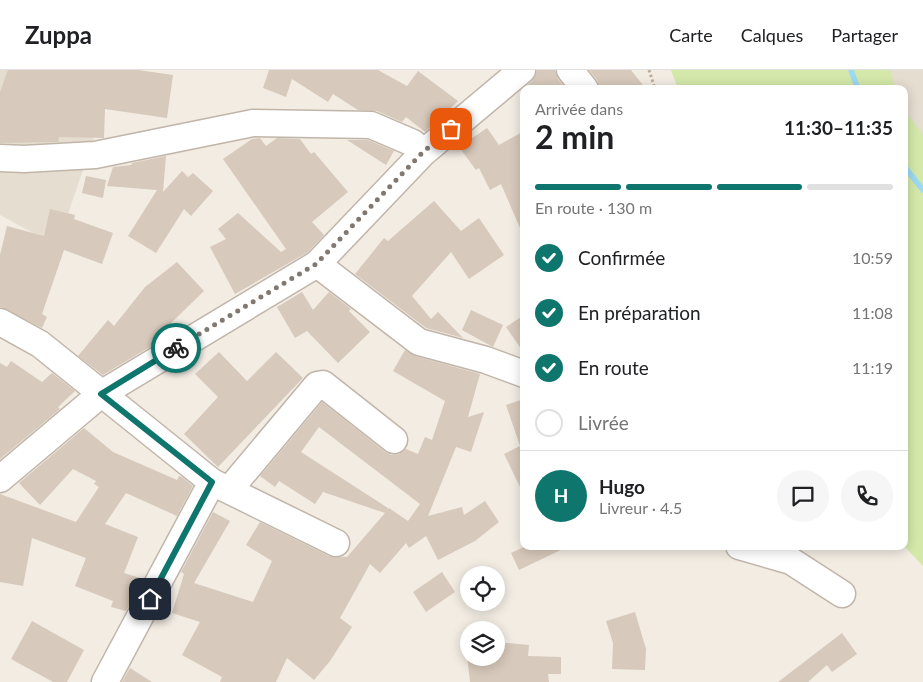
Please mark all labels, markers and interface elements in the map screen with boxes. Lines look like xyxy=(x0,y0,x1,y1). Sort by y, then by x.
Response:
text: Zuppa xyxy=(25,20,92,49)
text: Carte xyxy=(669,24,713,46)
text: Calques xyxy=(741,24,803,46)
text: Partager xyxy=(831,24,898,46)
text: Arrivée dans xyxy=(535,99,623,118)
pin xyxy=(430,108,472,150)
icon: bag xyxy=(437,115,465,143)
text: 11:30–11:35 xyxy=(784,116,893,139)
text: 2 min xyxy=(535,117,614,156)
text: En route · 130 m xyxy=(535,198,652,217)
icon: check xyxy=(535,244,563,272)
text: Confirmée xyxy=(578,246,665,269)
text: 10:59 xyxy=(852,248,893,267)
icon: check xyxy=(535,299,563,327)
text: En préparation xyxy=(578,301,701,324)
text: 11:08 xyxy=(852,303,893,322)
courier xyxy=(151,323,201,373)
icon: bike xyxy=(162,334,190,362)
icon: check xyxy=(535,354,563,382)
text: En route xyxy=(578,356,649,379)
text: 11:19 xyxy=(852,358,893,377)
text: Livrée xyxy=(578,411,629,434)
button: chat xyxy=(777,470,829,522)
button: phone xyxy=(841,470,893,522)
text: Hugo xyxy=(599,475,645,498)
text: H xyxy=(554,484,568,507)
text: Livreur · 4.5 xyxy=(599,498,682,517)
map controls xyxy=(460,566,505,666)
button: locate xyxy=(460,566,505,611)
pin xyxy=(129,578,171,620)
icon: home xyxy=(136,585,164,613)
button: layers xyxy=(460,621,505,666)

